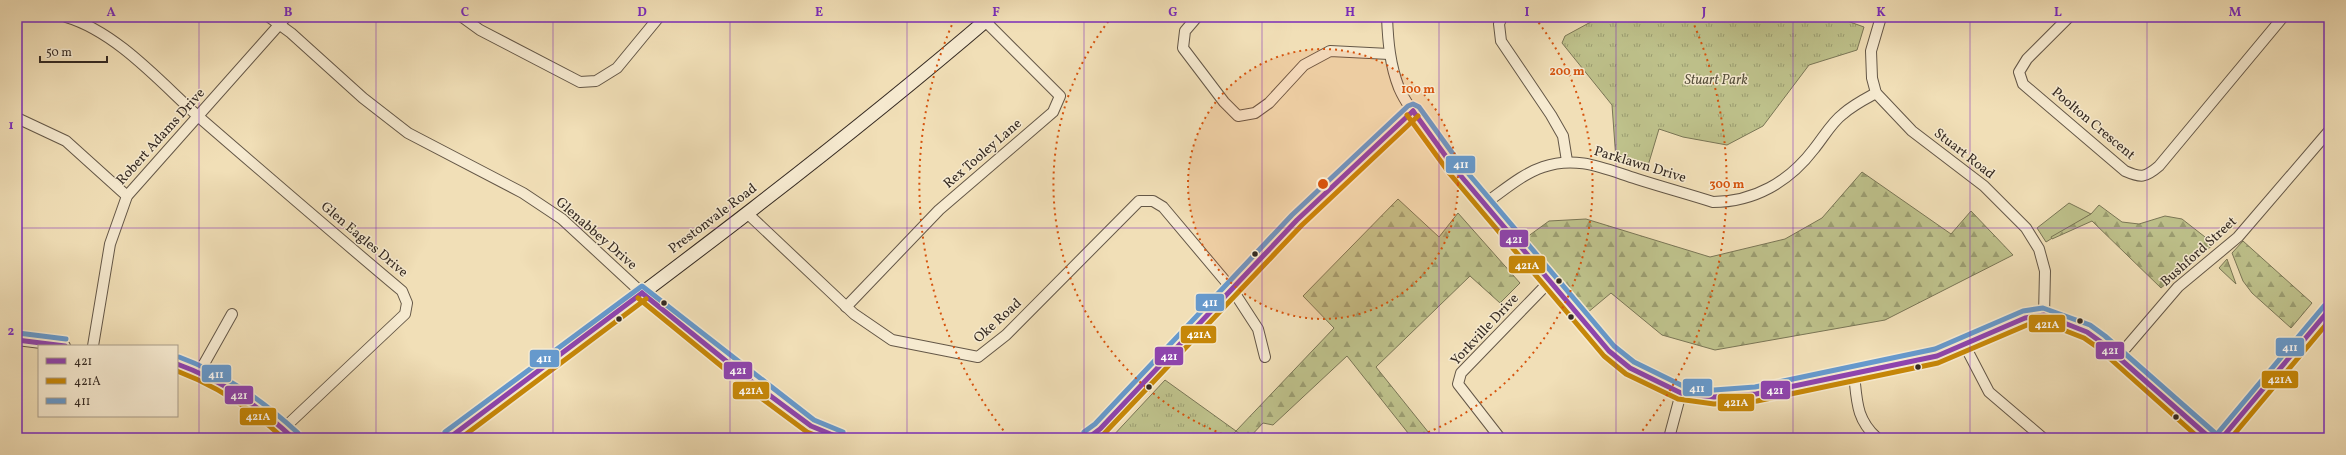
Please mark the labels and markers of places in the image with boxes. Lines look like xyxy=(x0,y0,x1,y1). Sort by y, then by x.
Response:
centre of rings xyxy=(1316,177,1330,191)
unlabelled marker xyxy=(1250,249,1260,259)
unlabelled marker xyxy=(1554,276,1564,286)
unlabelled marker xyxy=(659,298,669,308)
unlabelled marker xyxy=(1566,312,1576,322)
unlabelled marker xyxy=(614,314,624,324)
unlabelled marker xyxy=(2075,316,2085,326)
unlabelled marker xyxy=(1913,362,1923,372)
unlabelled marker xyxy=(1144,382,1154,392)
unlabelled marker xyxy=(2171,412,2181,422)

